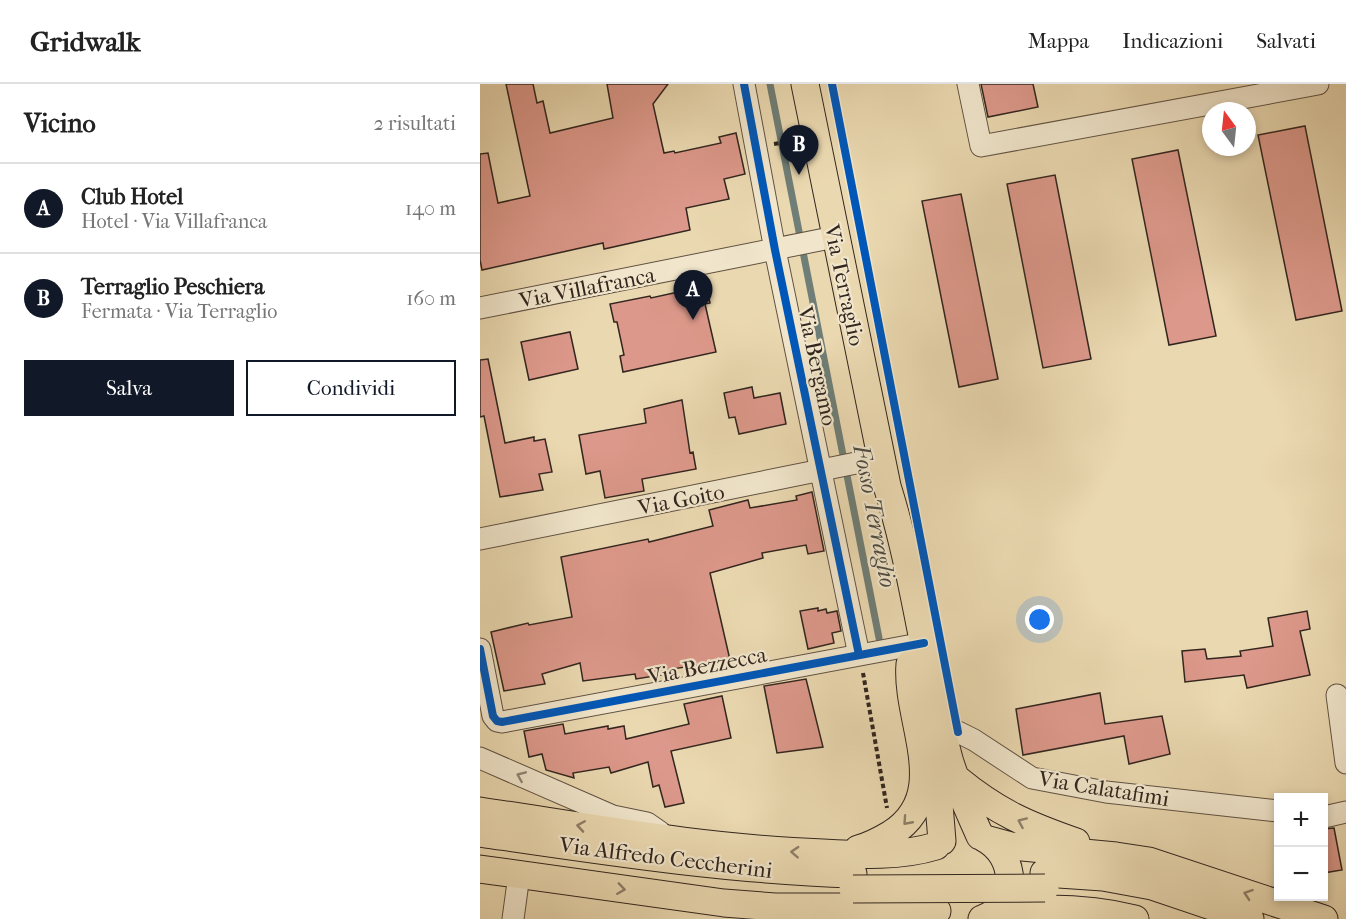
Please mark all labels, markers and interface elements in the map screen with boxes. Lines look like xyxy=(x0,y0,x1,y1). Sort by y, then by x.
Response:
text: Gridwalk xyxy=(30,25,141,58)
text: Mappa xyxy=(1028,29,1089,53)
text: Indicazioni xyxy=(1122,29,1223,53)
text: Salvati xyxy=(1256,29,1316,53)
north arrow xyxy=(1202,102,1256,156)
text: Vicino xyxy=(24,108,96,139)
text: 2 risultati xyxy=(373,112,456,135)
pin: B xyxy=(780,126,818,175)
text: Club Hotel xyxy=(81,184,183,210)
text: A xyxy=(37,197,50,220)
text: 140 m xyxy=(405,197,456,220)
text: Hotel · Via Villafranca xyxy=(81,210,267,233)
street label: Via Terraglio xyxy=(818,221,870,348)
street label: Via Villafranca xyxy=(516,262,658,314)
pin: A xyxy=(674,270,712,320)
text: Terraglio Peschiera xyxy=(81,274,264,300)
text: B xyxy=(37,287,50,310)
text: 160 m xyxy=(406,287,456,310)
text: Fermata · Via Terraglio xyxy=(81,300,277,323)
street label: Via Bergamo xyxy=(791,303,842,428)
button: Salva xyxy=(24,360,234,416)
button: Condividi xyxy=(246,360,456,416)
water label: Fosso Terraglio xyxy=(847,441,903,590)
street label: Via Goito xyxy=(635,479,727,521)
your location xyxy=(1025,605,1054,634)
street label: Via Bezzecca xyxy=(644,642,770,690)
street label: Via Calatafimi xyxy=(1036,766,1172,812)
one-way arrow xyxy=(516,771,527,783)
map controls xyxy=(1274,793,1328,901)
button: + xyxy=(1274,793,1328,847)
one-way arrow xyxy=(903,814,914,824)
one-way arrow xyxy=(1017,817,1028,829)
one-way arrow xyxy=(576,820,586,833)
street label: Via Alfredo Ceccherini xyxy=(557,832,774,884)
one-way arrow xyxy=(790,846,799,859)
button: − xyxy=(1274,847,1328,901)
one-way arrow xyxy=(617,882,626,894)
one-way arrow xyxy=(1243,888,1254,901)

